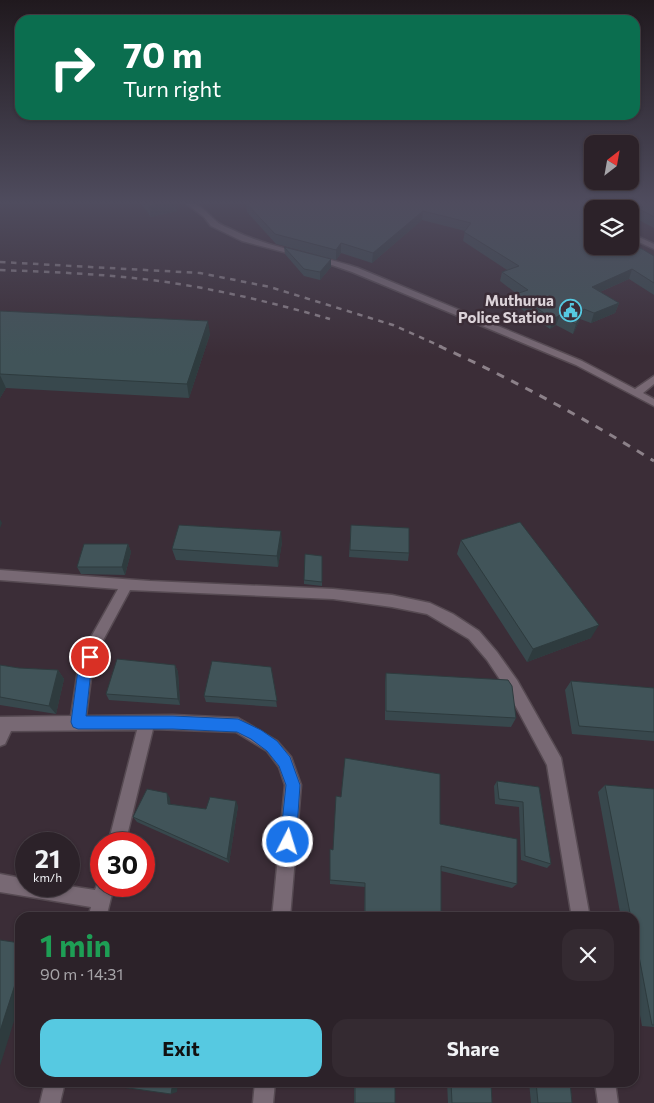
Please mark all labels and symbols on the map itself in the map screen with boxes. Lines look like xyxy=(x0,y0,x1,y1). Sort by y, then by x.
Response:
north arrow xyxy=(584,135,639,190)
place label: Muthurua Police Station xyxy=(458,291,554,326)
public building icon: Muthurua Police Station xyxy=(558,298,582,322)
pin xyxy=(69,636,111,678)
position arrow xyxy=(261,815,313,867)
speed limit sign: 30 xyxy=(90,832,155,897)

